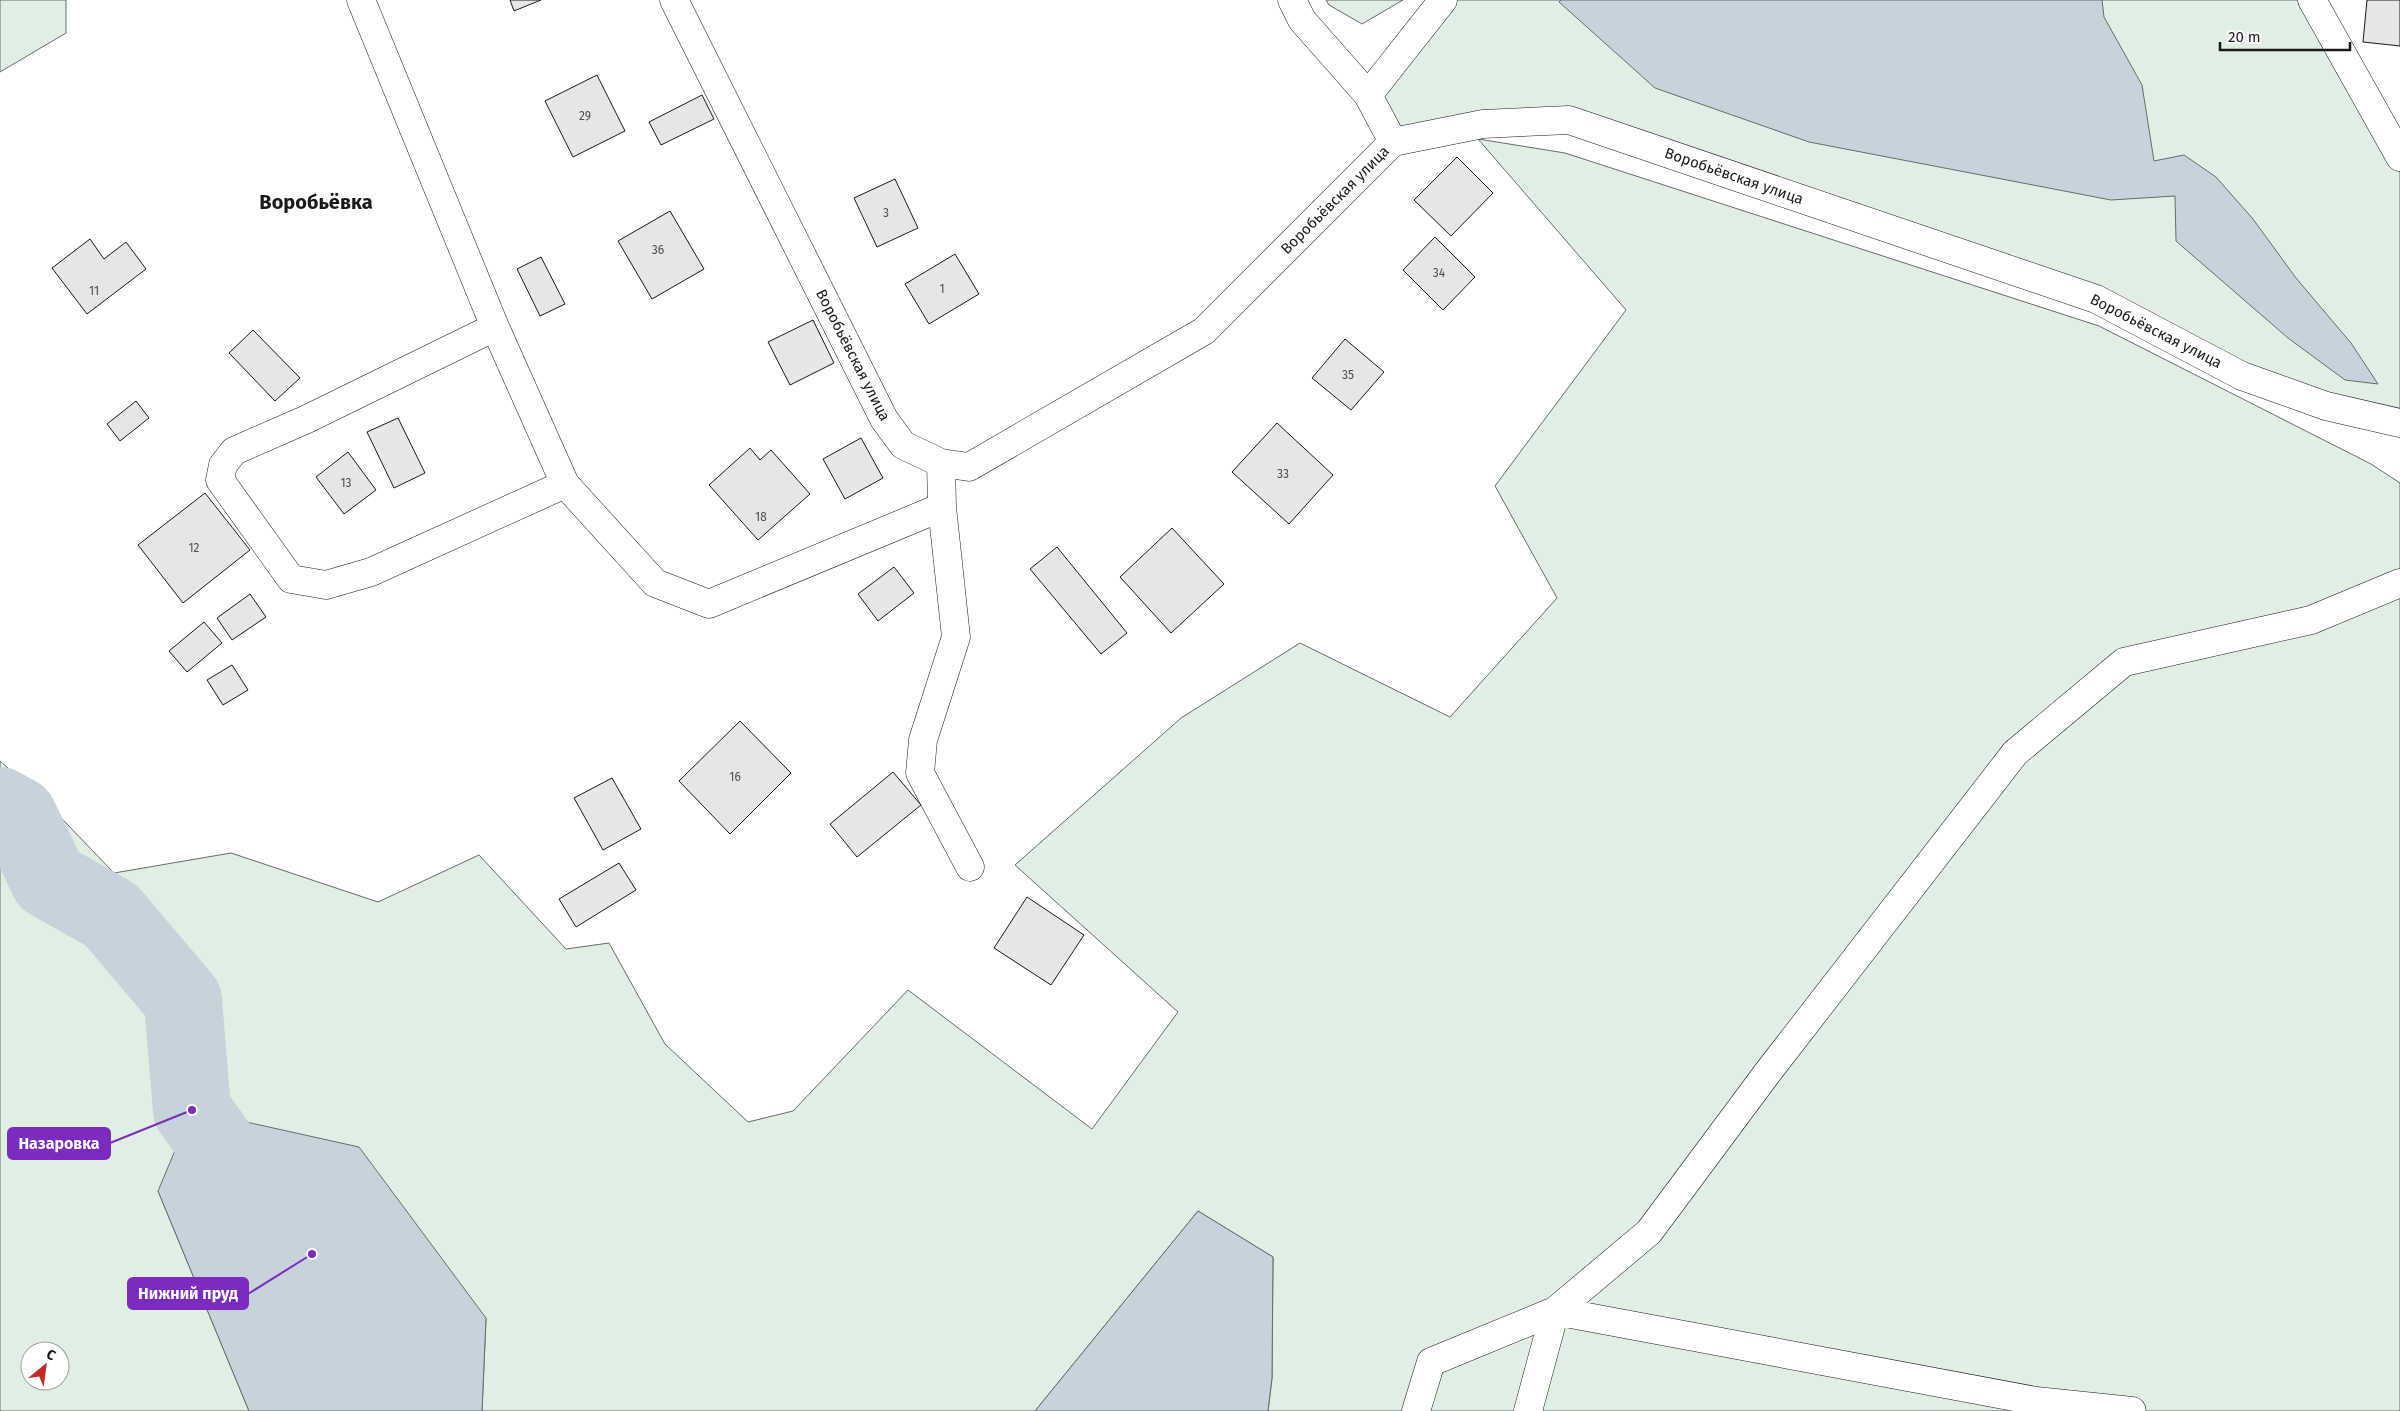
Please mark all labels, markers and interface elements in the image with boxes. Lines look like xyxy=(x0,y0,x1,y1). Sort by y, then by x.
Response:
scale bar xyxy=(2220,20,2350,52)
text: 20 m xyxy=(2228,28,2261,46)
house number: 29 xyxy=(579,109,591,123)
street label: Воробьёвская улица xyxy=(1277,142,1393,258)
street label: Воробьёвская улица xyxy=(1662,144,1806,208)
district label: Воробьёвка xyxy=(259,190,373,214)
house number: 3 xyxy=(883,206,889,220)
house number: 36 xyxy=(652,243,664,257)
house number: 34 xyxy=(1433,266,1446,280)
house number: 1 xyxy=(939,282,945,296)
house number: 11 xyxy=(89,284,99,298)
street label: Воробьёвская улица xyxy=(812,286,894,424)
street label: Воробьёвская улица xyxy=(2087,290,2225,372)
house number: 35 xyxy=(1342,368,1354,382)
house number: 33 xyxy=(1277,467,1289,481)
house number: 13 xyxy=(340,476,352,490)
house number: 18 xyxy=(755,510,767,524)
house number: 12 xyxy=(188,541,200,555)
house number: 16 xyxy=(729,770,741,784)
callout: Назаровка xyxy=(8,1128,110,1159)
text: Назаровка xyxy=(18,1134,100,1153)
callout: Нижний пруд xyxy=(128,1278,248,1309)
text: Нижний пруд xyxy=(138,1284,238,1303)
north arrow xyxy=(20,1341,70,1391)
text: С xyxy=(43,1346,59,1364)

